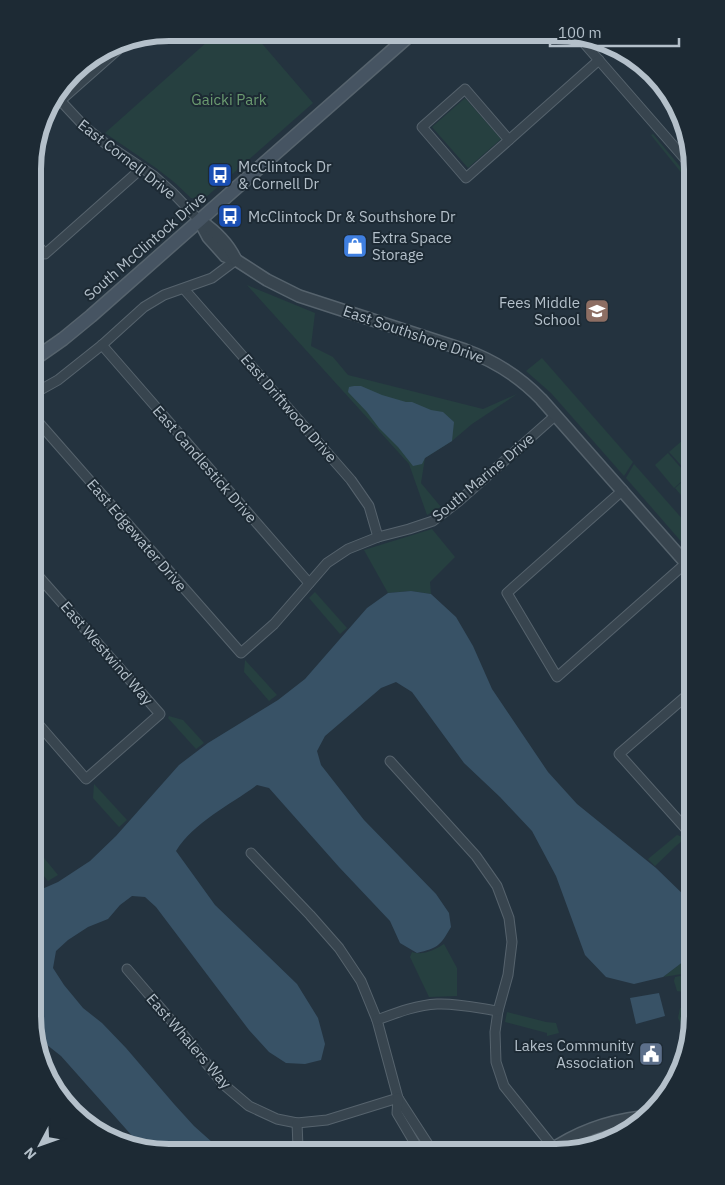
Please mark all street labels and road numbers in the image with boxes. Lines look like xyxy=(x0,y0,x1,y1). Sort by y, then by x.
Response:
street label: East Cornell Drive xyxy=(74,115,180,203)
street label: South McClintock Drive xyxy=(80,188,210,304)
street label: East Southshore Drive xyxy=(341,301,487,367)
street label: East Driftwood Drive xyxy=(237,350,341,466)
street label: East Candlestick Drive xyxy=(149,401,261,527)
street label: South Marine Drive xyxy=(428,429,538,525)
street label: East Edgewater Drive xyxy=(83,475,191,595)
street label: East Westwind Way xyxy=(57,597,158,709)
street label: East Whalers Way xyxy=(142,989,236,1093)

